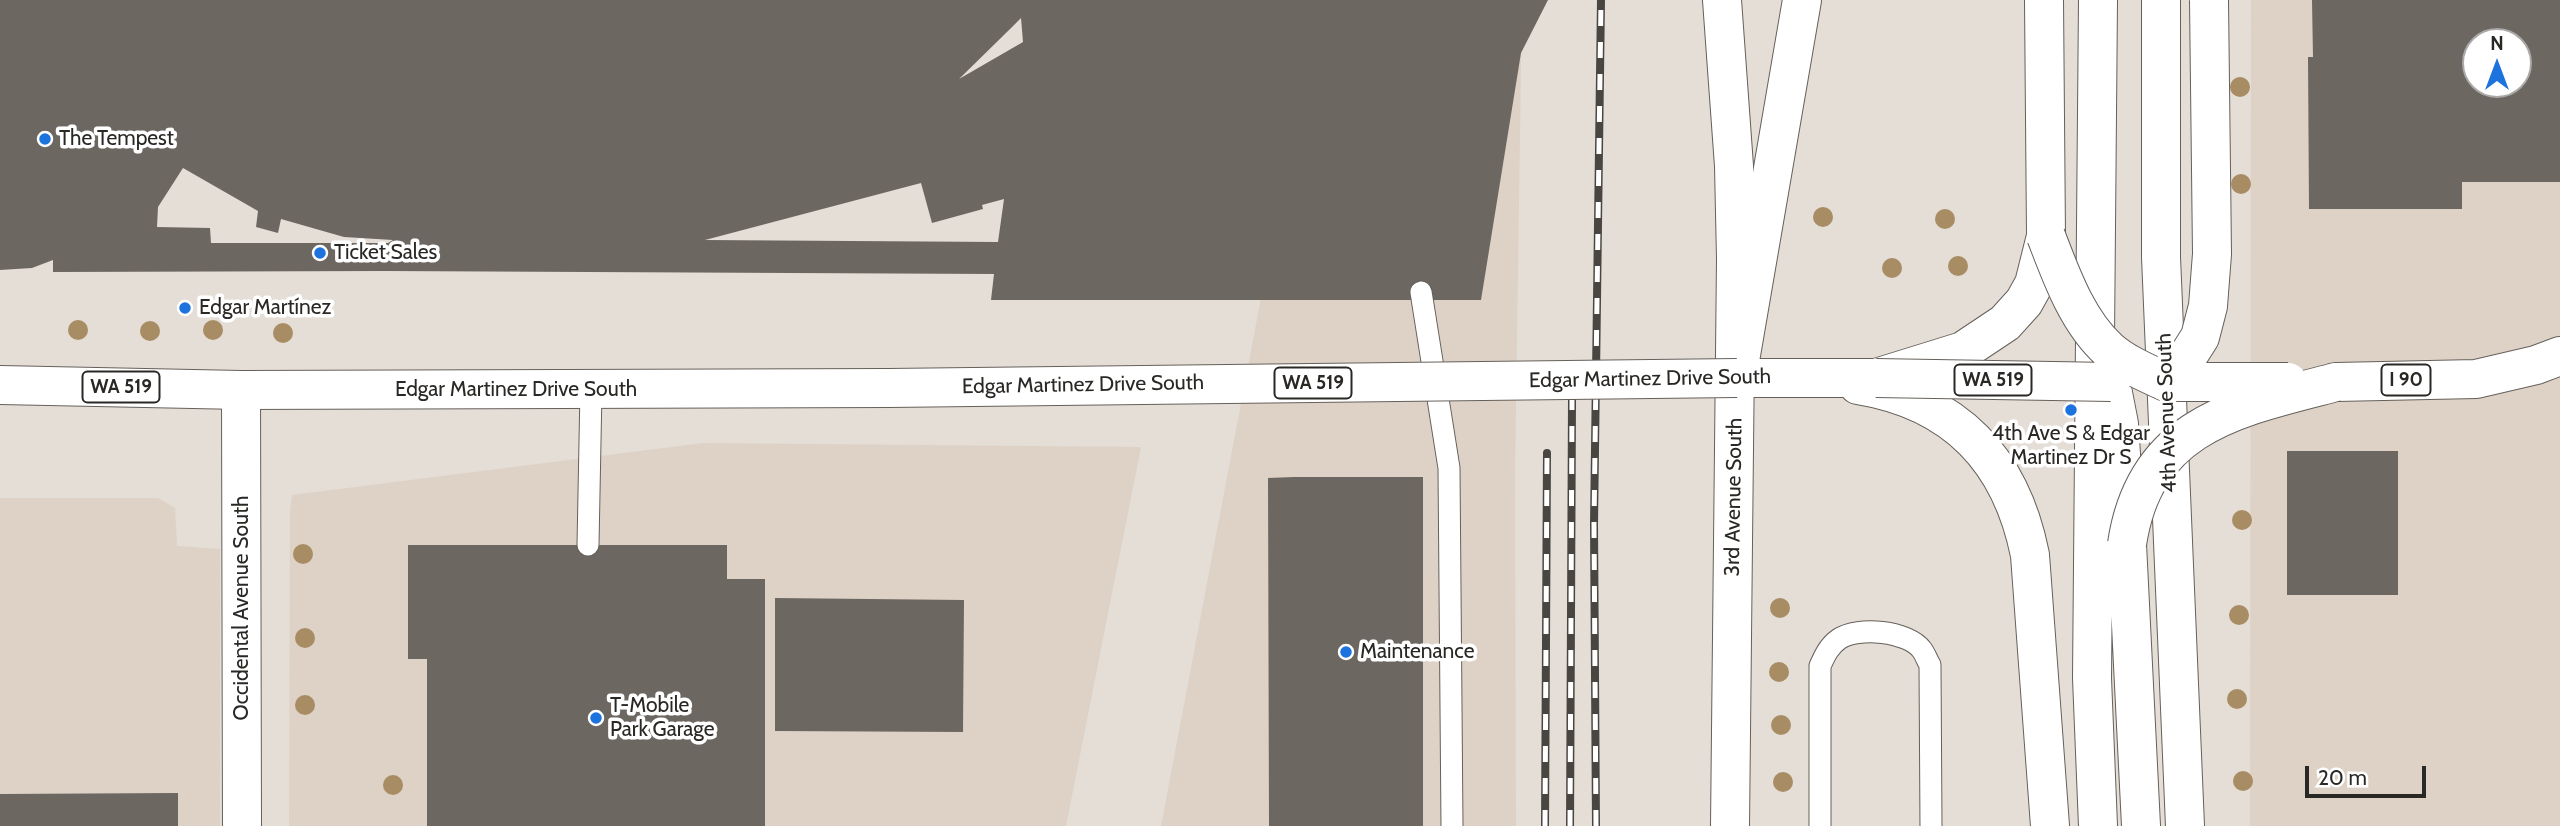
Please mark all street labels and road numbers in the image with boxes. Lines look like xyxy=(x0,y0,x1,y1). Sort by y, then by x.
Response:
street label: 4th Avenue South xyxy=(2152,333,2182,493)
street label: Edgar Martinez Drive South xyxy=(1529,364,1771,394)
road number: WA 519 xyxy=(1954,364,2032,396)
road number: I 90 xyxy=(2382,364,2430,396)
road number: WA 519 xyxy=(1274,368,1352,398)
street label: Edgar Martinez Drive South xyxy=(962,370,1204,400)
road number: WA 519 xyxy=(82,372,160,402)
street label: Edgar Martinez Drive South xyxy=(395,377,637,403)
street label: 3rd Avenue South xyxy=(1720,417,1748,577)
street label: Occidental Avenue South xyxy=(229,496,255,720)

